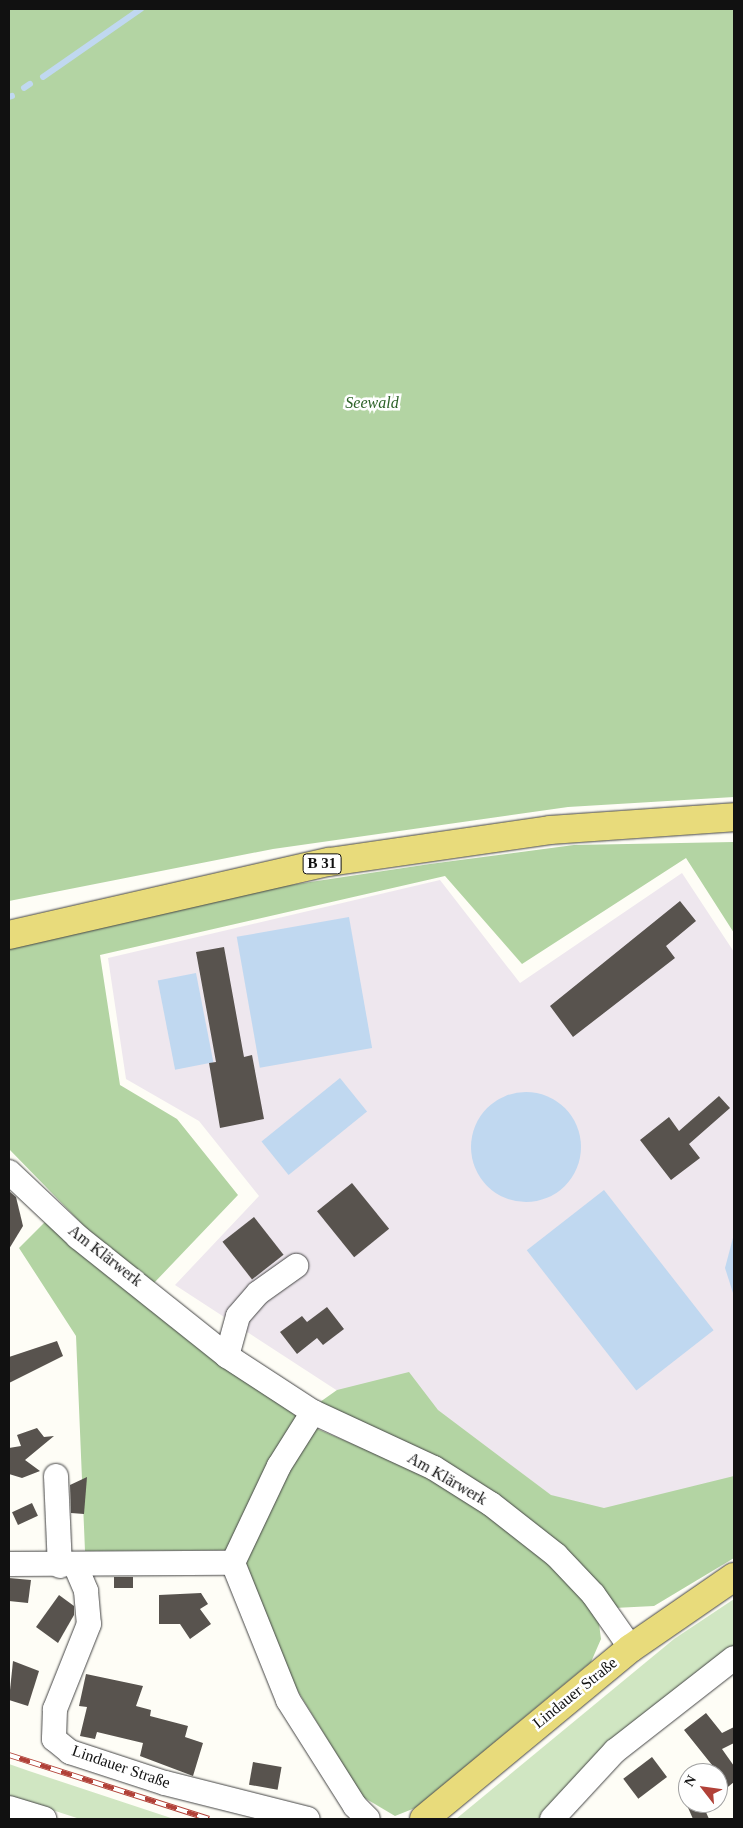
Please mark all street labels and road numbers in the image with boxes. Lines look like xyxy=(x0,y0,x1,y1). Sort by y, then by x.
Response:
road number: B 31 xyxy=(302,852,342,876)
street label: Am Klärwerk xyxy=(64,1221,146,1291)
street label: Am Klärwerk xyxy=(404,1449,490,1509)
street label: Lindauer Straße xyxy=(529,1653,621,1733)
street label: Lindauer Straße xyxy=(69,1741,173,1793)

